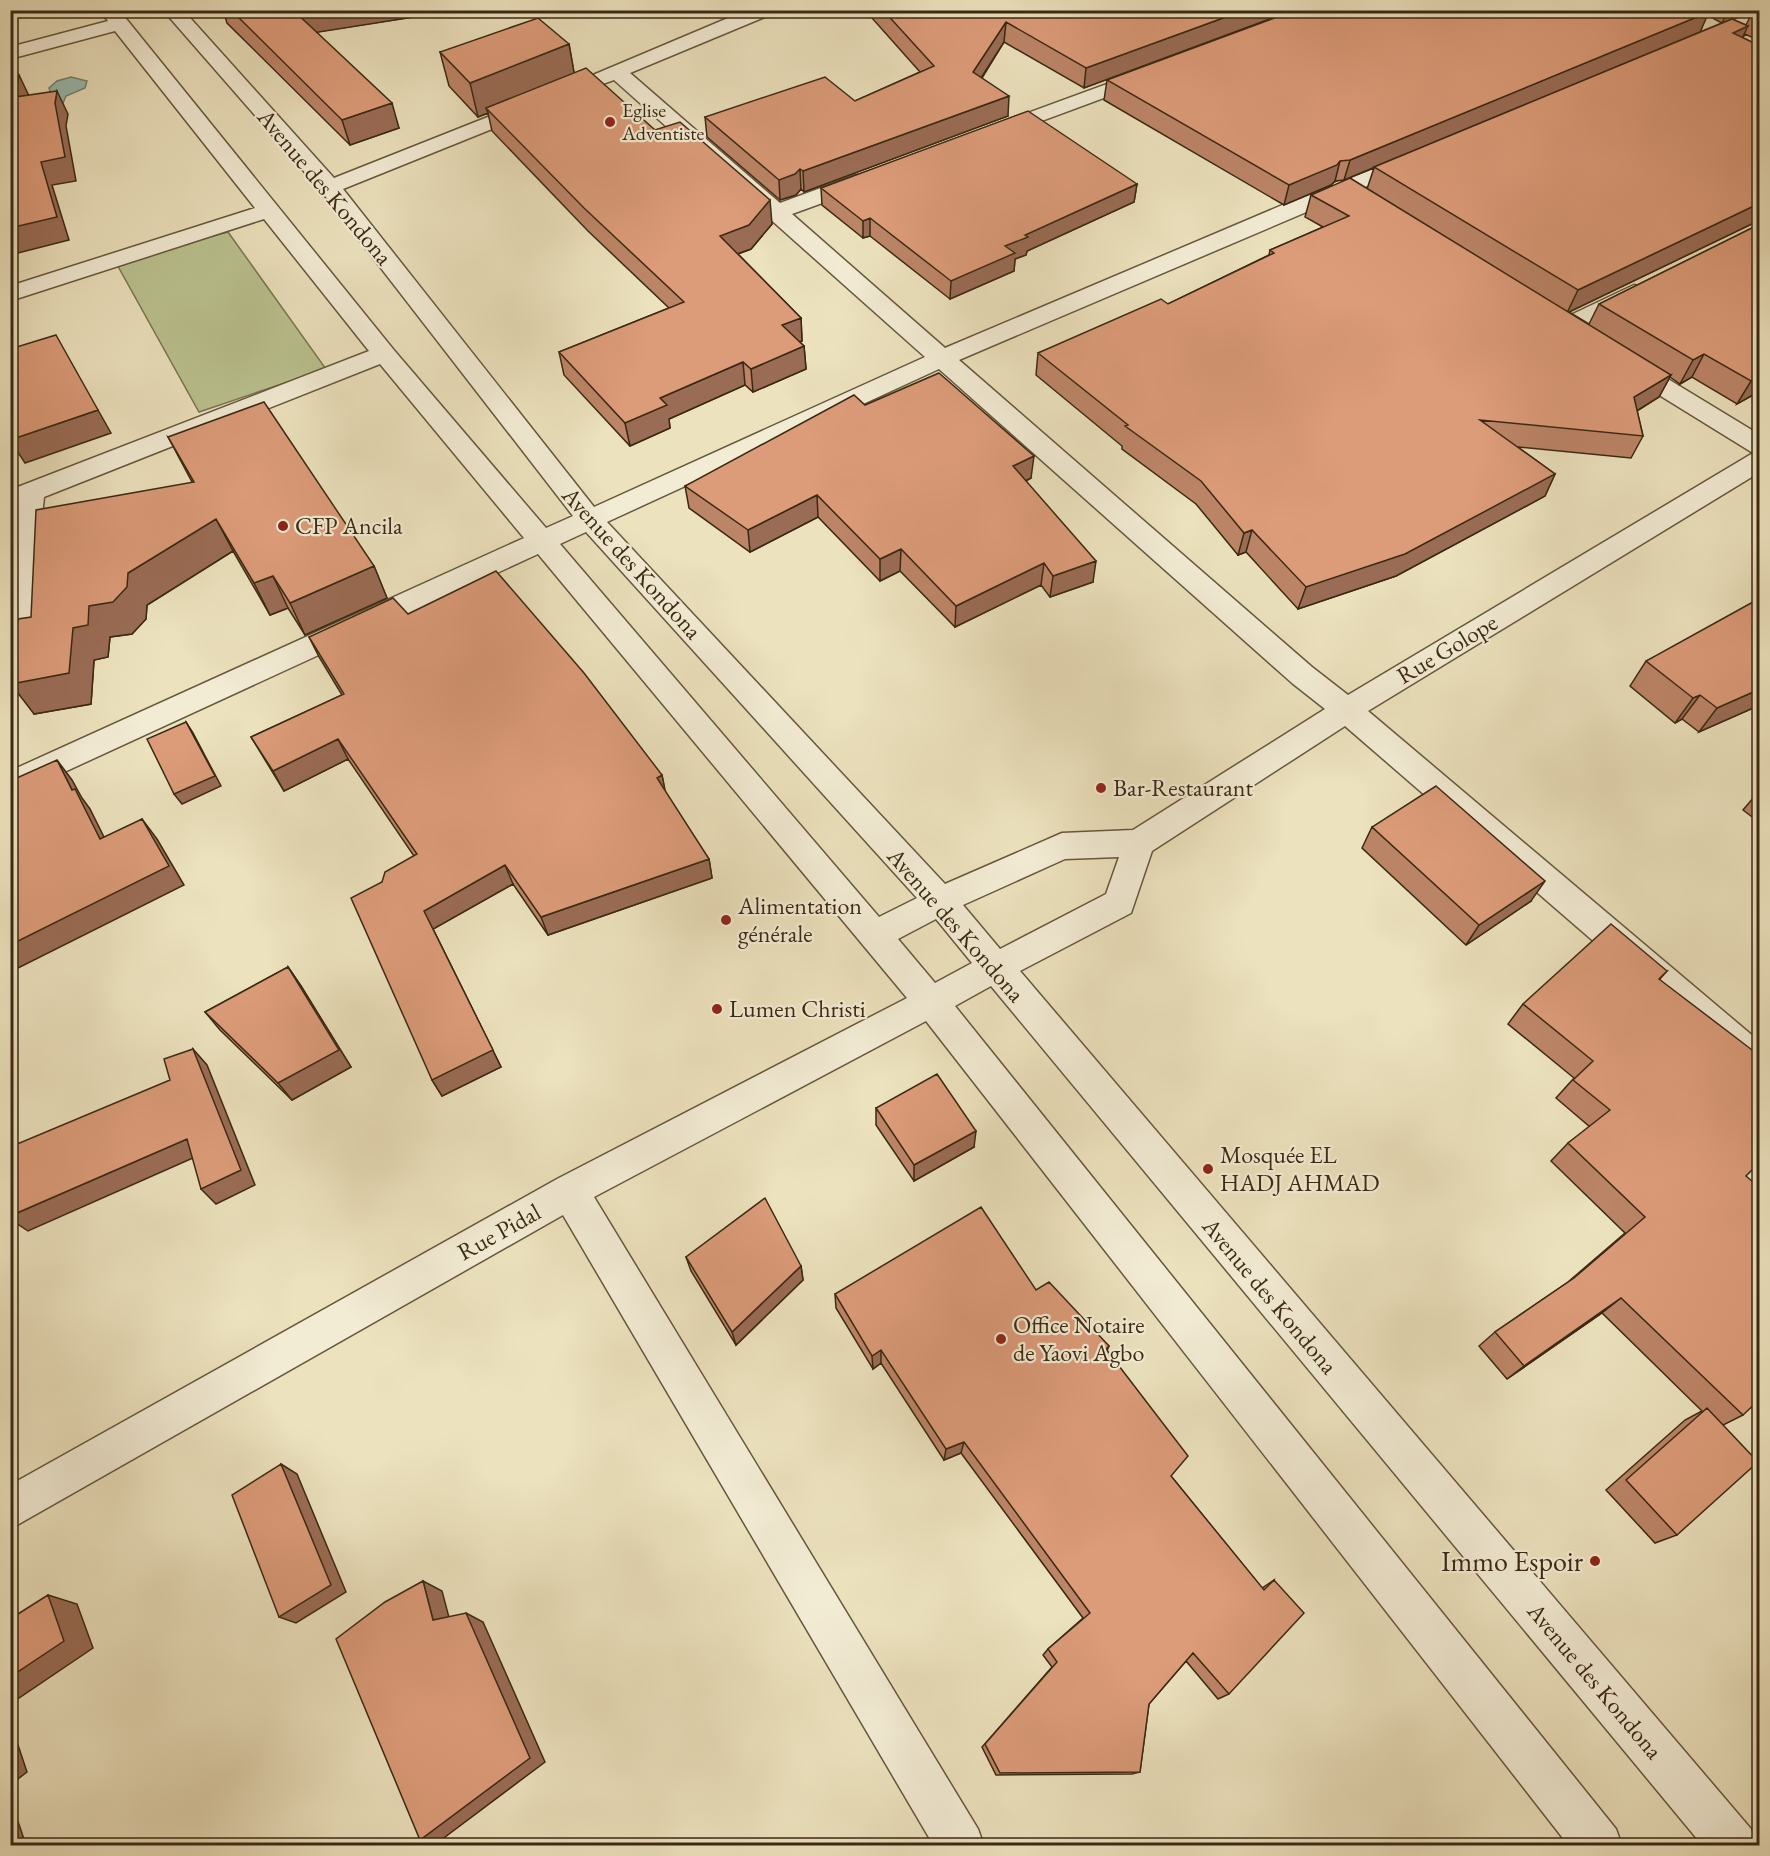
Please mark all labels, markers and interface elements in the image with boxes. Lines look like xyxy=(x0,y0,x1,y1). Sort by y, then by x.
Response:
place label: Eglise Adventiste xyxy=(621,97,704,146)
street label: Avenue des Kondona xyxy=(250,101,400,272)
marker: Eglise Adventiste xyxy=(603,115,617,129)
street label: Avenue des Kondona xyxy=(555,479,709,646)
place label: CFP Ancila xyxy=(295,510,403,541)
marker: CFP Ancila xyxy=(276,519,290,533)
street label: Rue Golope xyxy=(1391,606,1503,691)
place label: Bar-Restaurant xyxy=(1113,772,1254,803)
marker: Bar-Restaurant xyxy=(1094,781,1108,795)
street label: Avenue des Kondona xyxy=(880,840,1032,1009)
place label: Alimentation générale xyxy=(737,890,862,949)
marker: Alimentation générale xyxy=(719,913,733,927)
place label: Lumen Christi xyxy=(729,993,866,1024)
marker: Lumen Christi xyxy=(710,1002,724,1016)
place label: Mosquée EL HADJ AHMAD xyxy=(1220,1139,1379,1198)
marker: Mosquée EL HADJ AHMAD xyxy=(1201,1162,1215,1176)
street label: Rue Pidal xyxy=(452,1196,546,1267)
street label: Avenue des Kondona xyxy=(1195,1210,1345,1381)
place label: Office Notaire de Yaovi Agbo xyxy=(1013,1309,1145,1368)
marker: Office Notaire de Yaovi Agbo xyxy=(994,1332,1008,1346)
place label: Immo Espoir xyxy=(1441,1543,1584,1579)
marker: Immo Espoir xyxy=(1588,1554,1602,1568)
street label: Avenue des Kondona xyxy=(1520,1595,1670,1766)

